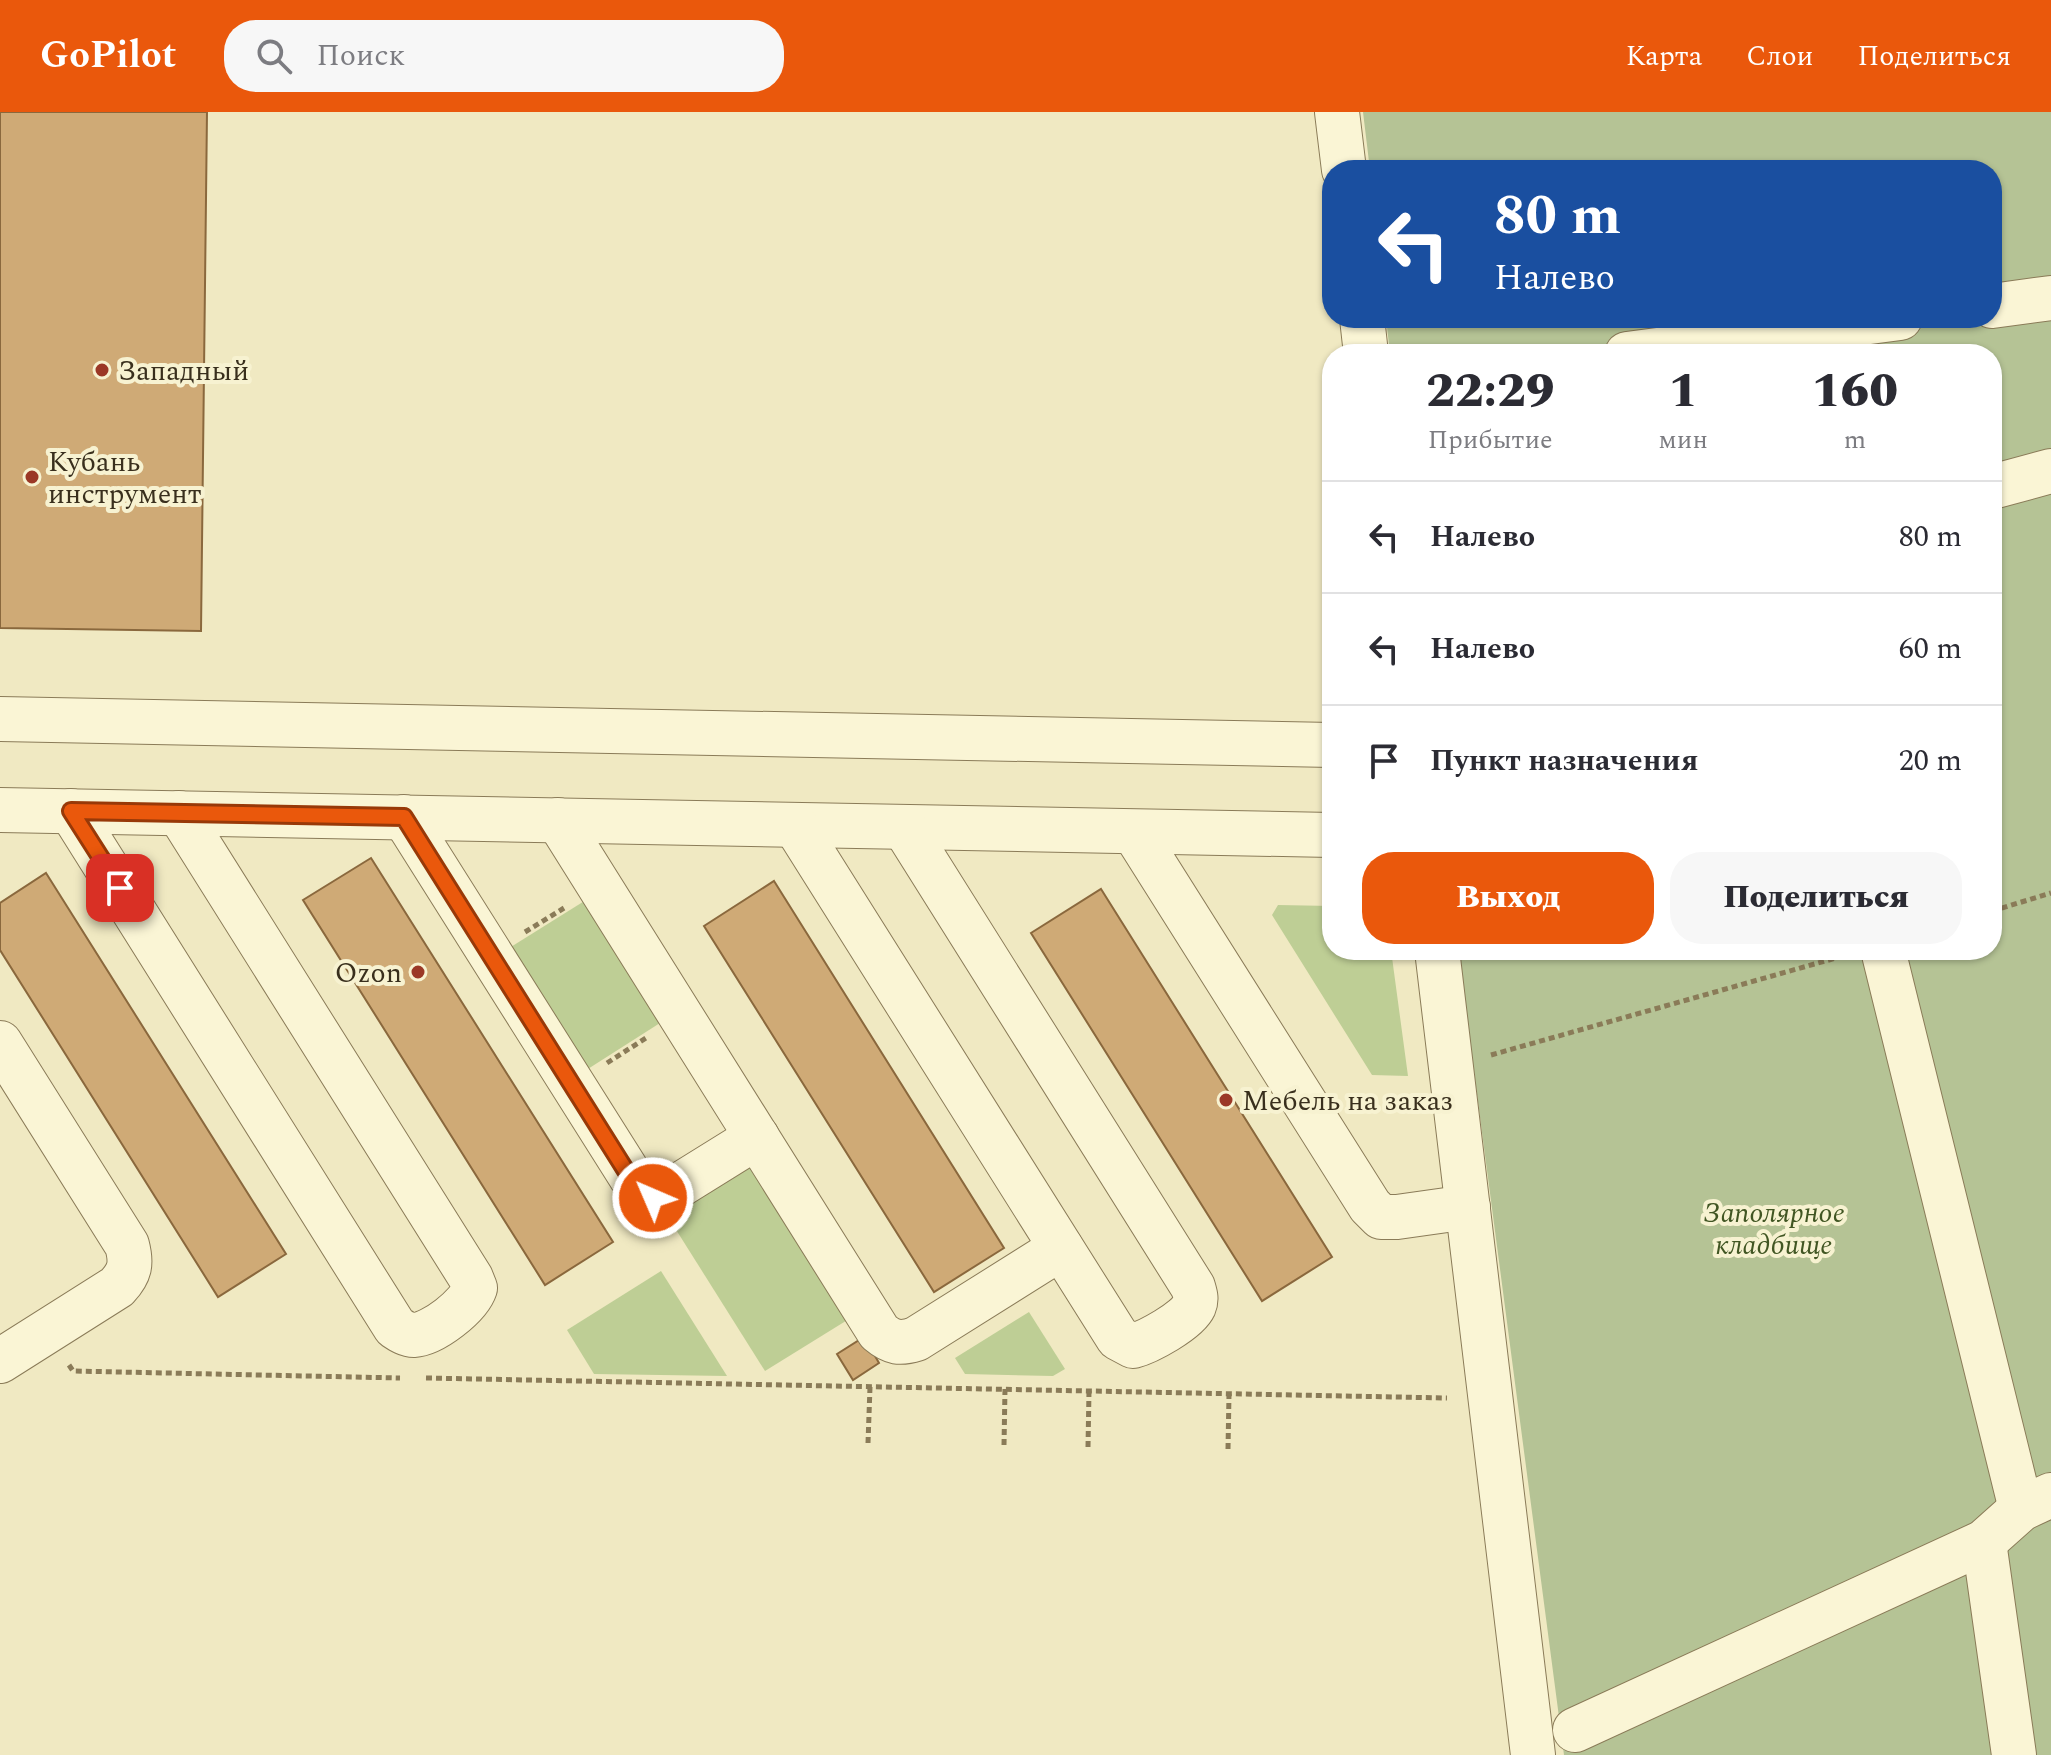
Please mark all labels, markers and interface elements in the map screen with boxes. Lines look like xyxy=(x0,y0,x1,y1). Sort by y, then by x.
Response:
search box xyxy=(224,20,784,92)
text: GoPilot xyxy=(40,27,176,85)
text: Поиск xyxy=(316,33,405,79)
icon: search xyxy=(252,34,296,78)
text: Карта xyxy=(1626,35,1702,78)
text: Слои xyxy=(1746,35,1813,78)
text: Поделиться xyxy=(1857,35,2011,78)
text: 80 m xyxy=(1494,174,1621,259)
icon: left xyxy=(1362,192,1466,296)
text: Налево xyxy=(1494,251,1615,306)
place label: Западный xyxy=(118,350,249,393)
text: 22:29 xyxy=(1426,355,1555,428)
text: 1 xyxy=(1669,355,1698,428)
text: 160 xyxy=(1812,355,1898,428)
marker: Западный xyxy=(93,361,111,379)
text: Прибытие xyxy=(1428,420,1553,460)
text: мин xyxy=(1658,420,1708,460)
text: m xyxy=(1844,420,1866,460)
place label: Кубань инструмент xyxy=(48,441,202,516)
marker: Кубань инструмент xyxy=(23,468,41,486)
text: Налево xyxy=(1430,514,1535,560)
text: 80 m xyxy=(1899,514,1962,560)
icon: left xyxy=(1362,515,1406,559)
text: Налево xyxy=(1430,626,1535,672)
text: 60 m xyxy=(1899,626,1962,672)
icon: left xyxy=(1362,627,1406,671)
text: Пункт назначения xyxy=(1430,738,1698,784)
text: 20 m xyxy=(1899,738,1962,784)
icon: arrive xyxy=(1362,739,1406,783)
button: Выход xyxy=(1362,852,1654,944)
button: Поделиться xyxy=(1670,852,1962,944)
pin xyxy=(86,854,154,922)
icon: arrive xyxy=(98,866,142,910)
place label: Ozon xyxy=(335,952,402,995)
marker: Ozon xyxy=(409,963,427,981)
place label: Мебель на заказ xyxy=(1242,1080,1453,1123)
marker: Мебель на заказ xyxy=(1217,1091,1235,1109)
position arrow xyxy=(611,1156,695,1240)
park label: Заполярное кладбище xyxy=(1703,1192,1845,1267)

